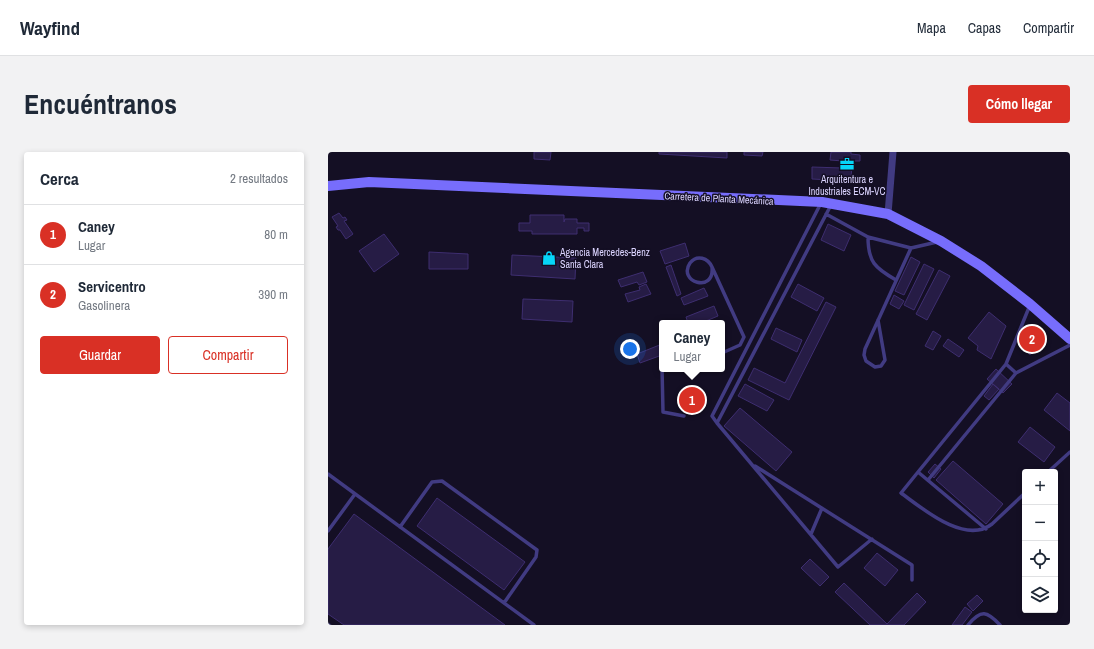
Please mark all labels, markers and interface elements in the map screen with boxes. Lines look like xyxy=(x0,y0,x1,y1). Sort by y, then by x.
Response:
text: Wayfind xyxy=(20,15,80,41)
text: Mapa xyxy=(917,19,946,37)
text: Capas xyxy=(968,19,1001,37)
text: Compartir xyxy=(1023,19,1074,37)
text: Encuéntranos xyxy=(24,85,177,123)
button: Cómo llegar xyxy=(968,85,1070,123)
office icon: Arquitentura e Industriales ECM-VC xyxy=(839,156,855,172)
text: Cerca xyxy=(40,167,79,190)
text: 2 resultados xyxy=(230,170,288,187)
place label: Arquitentura e Industriales ECM-VC xyxy=(808,173,886,198)
street label: Carretera de Planta Mecánica xyxy=(664,189,774,208)
text: Caney xyxy=(78,216,115,237)
text: 1 xyxy=(50,226,56,243)
text: 80 m xyxy=(264,226,288,243)
text: Lugar xyxy=(78,237,105,254)
place label: Agencia Mercedes-Benz Santa Clara xyxy=(559,246,650,271)
shop icon: Agencia Mercedes-Benz Santa Clara xyxy=(541,250,557,266)
text: Servicentro xyxy=(78,276,146,297)
text: 2 xyxy=(50,286,56,303)
text: 390 m xyxy=(258,286,288,303)
text: Gasolinera xyxy=(78,297,130,314)
popup xyxy=(659,320,725,372)
pin: 2 xyxy=(1019,324,1045,354)
text: Caney xyxy=(674,327,710,348)
button: Guardar xyxy=(40,336,160,374)
button: Compartir xyxy=(168,336,288,374)
your location xyxy=(620,339,640,359)
text: Lugar xyxy=(674,348,701,365)
pin: 1 xyxy=(679,385,705,415)
map controls xyxy=(1022,469,1058,613)
button: + xyxy=(1022,469,1058,505)
button: − xyxy=(1022,505,1058,541)
button: locate xyxy=(1022,541,1058,577)
button: layers xyxy=(1022,577,1058,613)

